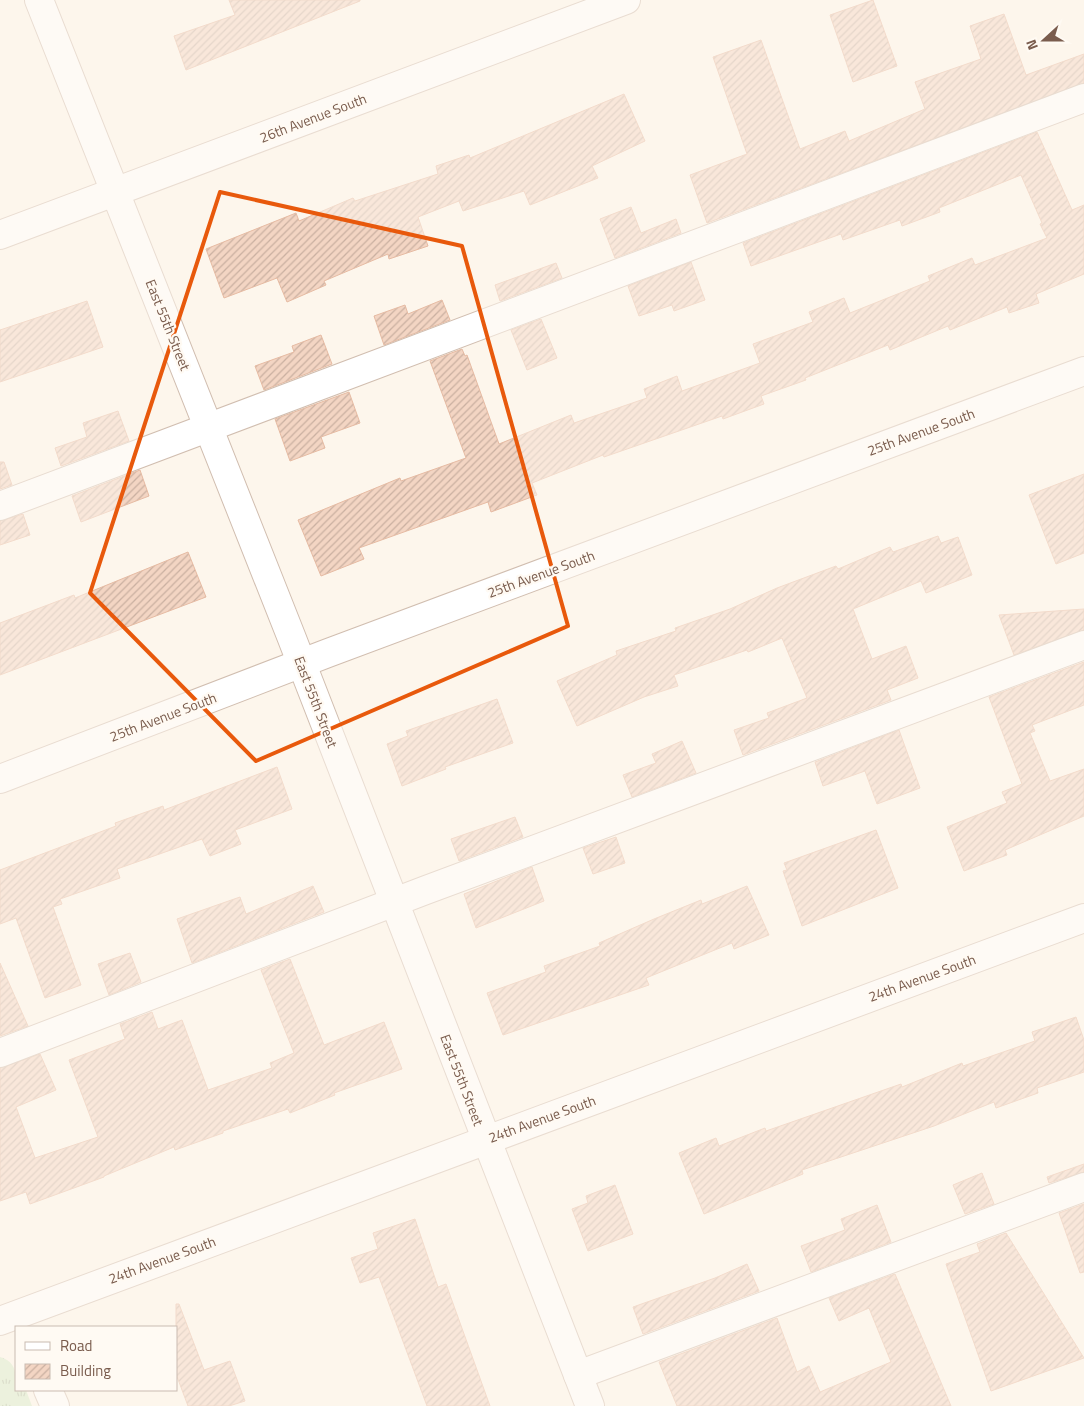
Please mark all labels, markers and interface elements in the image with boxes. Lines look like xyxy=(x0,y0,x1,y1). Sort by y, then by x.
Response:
north arrow xyxy=(1019,15,1069,65)
text: N xyxy=(1020,37,1043,53)
street label: 26th Avenue South xyxy=(256,87,369,148)
street label: East 55th Street xyxy=(141,276,196,374)
street label: 25th Avenue South xyxy=(864,402,977,461)
street label: 25th Avenue South xyxy=(484,544,597,603)
street label: East 55th Street xyxy=(289,653,344,751)
street label: 25th Avenue South xyxy=(106,686,219,747)
street label: 24th Avenue South xyxy=(865,948,978,1007)
street label: East 55th Street xyxy=(435,1031,490,1129)
street label: 24th Avenue South xyxy=(485,1089,598,1148)
street label: 24th Avenue South xyxy=(105,1230,218,1289)
legend xyxy=(15,1326,178,1391)
text: Road xyxy=(60,1334,92,1357)
text: Building xyxy=(60,1359,111,1382)

